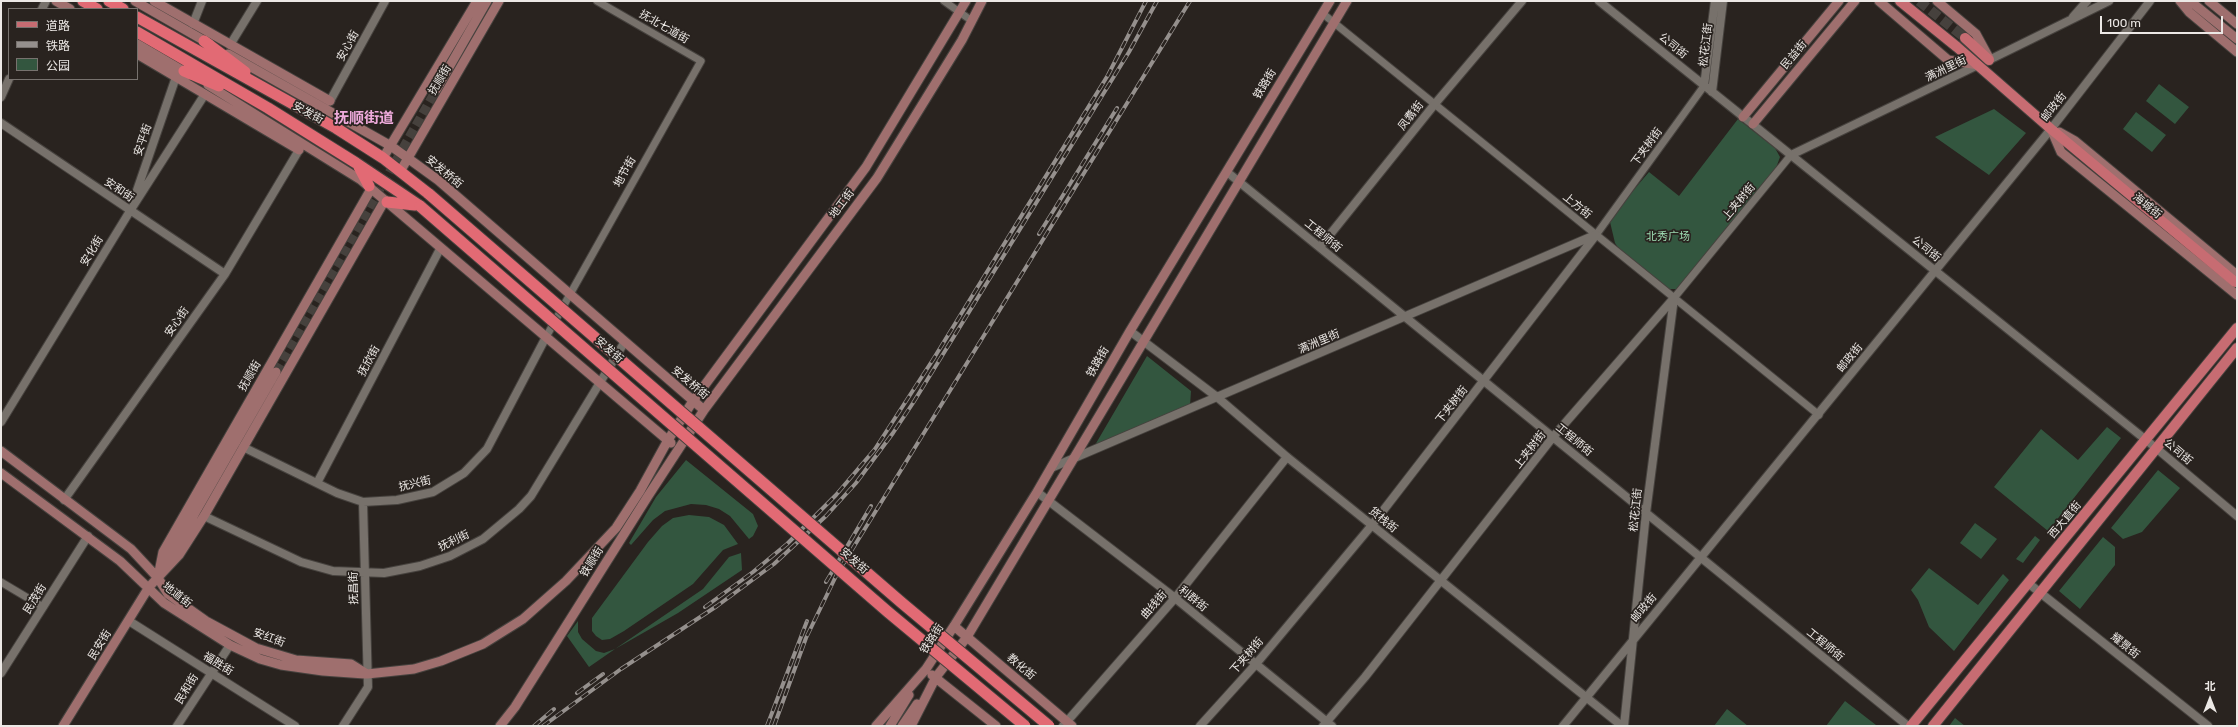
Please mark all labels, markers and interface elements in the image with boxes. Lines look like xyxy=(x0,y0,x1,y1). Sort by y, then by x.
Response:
legend xyxy=(8,8,138,80)
street label: 抚北七道街 xyxy=(637,8,691,46)
scale bar xyxy=(2102,8,2225,34)
text: 100 m xyxy=(2107,16,2141,30)
text: 道路 xyxy=(46,19,70,33)
street label: 松花江街 xyxy=(1697,22,1715,68)
street label: 安心街 xyxy=(334,28,362,64)
street label: 公司街 xyxy=(1656,30,1690,62)
street label: 民益街 xyxy=(1778,38,1810,72)
text: 铁路 xyxy=(46,39,70,53)
street label: 满洲里街 xyxy=(1923,53,1969,85)
text: 公园 xyxy=(46,59,70,73)
street label: 抚顺街 xyxy=(426,62,454,98)
street label: 铁路街 xyxy=(1251,66,1279,102)
street label: 邮政街 xyxy=(2039,90,2069,124)
street label: 安发街 xyxy=(290,99,326,127)
street label: 凤翥街 xyxy=(1396,99,1426,133)
district label: 抚顺街道 xyxy=(334,110,394,128)
street label: 安平街 xyxy=(131,122,155,158)
street label: 下夹树街 xyxy=(1629,125,1665,169)
street label: 安发桥街 xyxy=(423,153,465,191)
street label: 地节街 xyxy=(611,154,639,190)
street label: 安和街 xyxy=(102,175,136,205)
street label: 上夹树街 xyxy=(1720,181,1758,223)
street label: 地工街 xyxy=(827,187,857,221)
street label: 上方街 xyxy=(1560,190,1594,222)
street label: 海城街 xyxy=(2130,190,2164,222)
street label: 工程师街 xyxy=(1302,217,1344,255)
park label: 北秀广场 xyxy=(1646,230,1690,244)
street label: 安化街 xyxy=(78,233,106,269)
street label: 公司街 xyxy=(1909,233,1943,265)
street label: 安心街 xyxy=(162,305,192,339)
street label: 满洲里街 xyxy=(1296,327,1342,357)
street label: 安发街 xyxy=(592,334,626,366)
street label: 邮政街 xyxy=(1834,341,1866,375)
street label: 抚欣街 xyxy=(355,343,383,379)
street label: 铁路街 xyxy=(1084,344,1112,380)
street label: 抚顺街 xyxy=(236,358,264,394)
street label: 安发桥街 xyxy=(669,364,711,402)
street label: 下夹树街 xyxy=(1433,384,1471,426)
street label: 工程师街 xyxy=(1553,421,1595,459)
street label: 上夹树街 xyxy=(1511,429,1549,471)
street label: 公司街 xyxy=(2161,436,2195,468)
street label: 抚兴街 xyxy=(397,474,433,494)
street label: 松花江街 xyxy=(1627,487,1645,533)
street label: 西大直街 xyxy=(2046,499,2084,541)
street label: 货栈街 xyxy=(1366,504,1400,536)
street label: 抚利街 xyxy=(436,528,472,554)
street label: 铁顺街 xyxy=(578,545,606,579)
street label: 安发街 xyxy=(837,545,871,577)
street label: 抚昌街 xyxy=(347,571,361,605)
street label: 地道街 xyxy=(160,580,194,610)
street label: 民茂街 xyxy=(21,582,49,616)
street label: 利群街 xyxy=(1176,583,1210,615)
street label: 曲线街 xyxy=(1138,588,1170,622)
street label: 邮政街 xyxy=(1628,591,1660,625)
street label: 铁路街 xyxy=(917,622,947,656)
street label: 安红街 xyxy=(251,626,287,650)
street label: 工程师街 xyxy=(1804,626,1846,664)
street label: 民安街 xyxy=(86,628,114,662)
street label: 耀景街 xyxy=(2108,630,2142,662)
street label: 下夹树街 xyxy=(1228,635,1266,677)
street label: 福胜街 xyxy=(201,650,235,678)
street label: 教化街 xyxy=(1004,651,1038,683)
street label: 民和街 xyxy=(173,672,201,706)
north arrow xyxy=(2190,679,2230,719)
text: 北 xyxy=(2205,680,2216,693)

